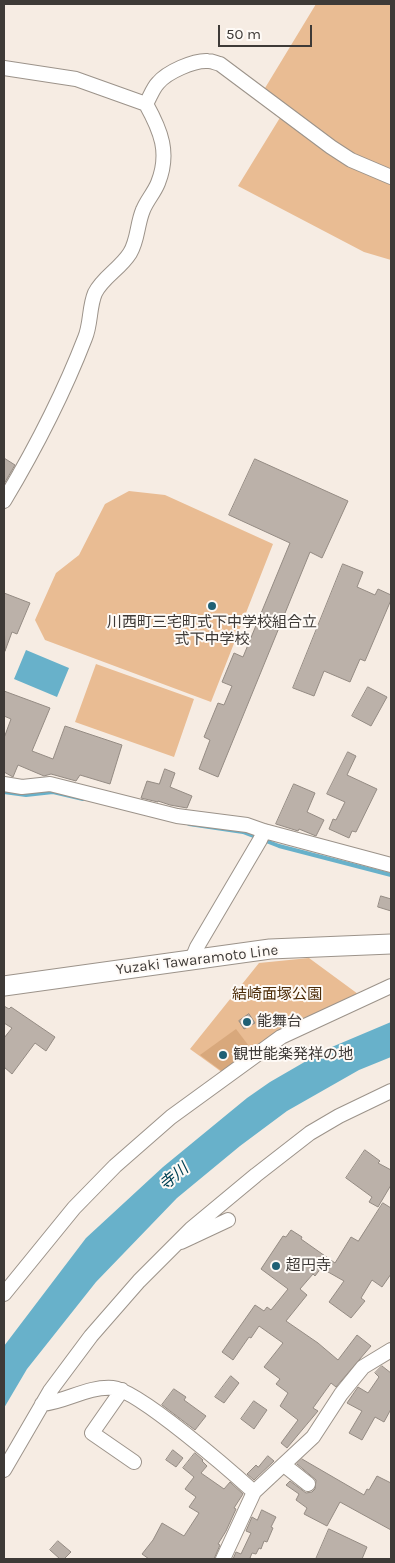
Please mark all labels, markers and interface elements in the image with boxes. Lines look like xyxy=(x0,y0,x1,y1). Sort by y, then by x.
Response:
scale bar xyxy=(220,15,314,47)
text: 50 m xyxy=(226,25,261,43)
marker: 川西町三宅町式下中学校組合立 式下中学校 xyxy=(206,600,218,612)
place label: 川西町三宅町式下中学校組合立 式下中学校 xyxy=(107,614,317,649)
street label: Yuzaki Tawaramoto Line xyxy=(115,941,279,979)
park label: 結崎面塚公園 xyxy=(232,986,322,1004)
place label: 能舞台 xyxy=(257,1013,302,1031)
marker: 能舞台 xyxy=(241,1016,253,1028)
place label: 観世能楽発祥の地 xyxy=(233,1046,353,1064)
marker: 観世能楽発祥の地 xyxy=(217,1049,229,1061)
water label: 寺川 xyxy=(156,1159,192,1195)
place label: 超円寺 xyxy=(286,1257,331,1275)
marker: 超円寺 xyxy=(270,1260,282,1272)

